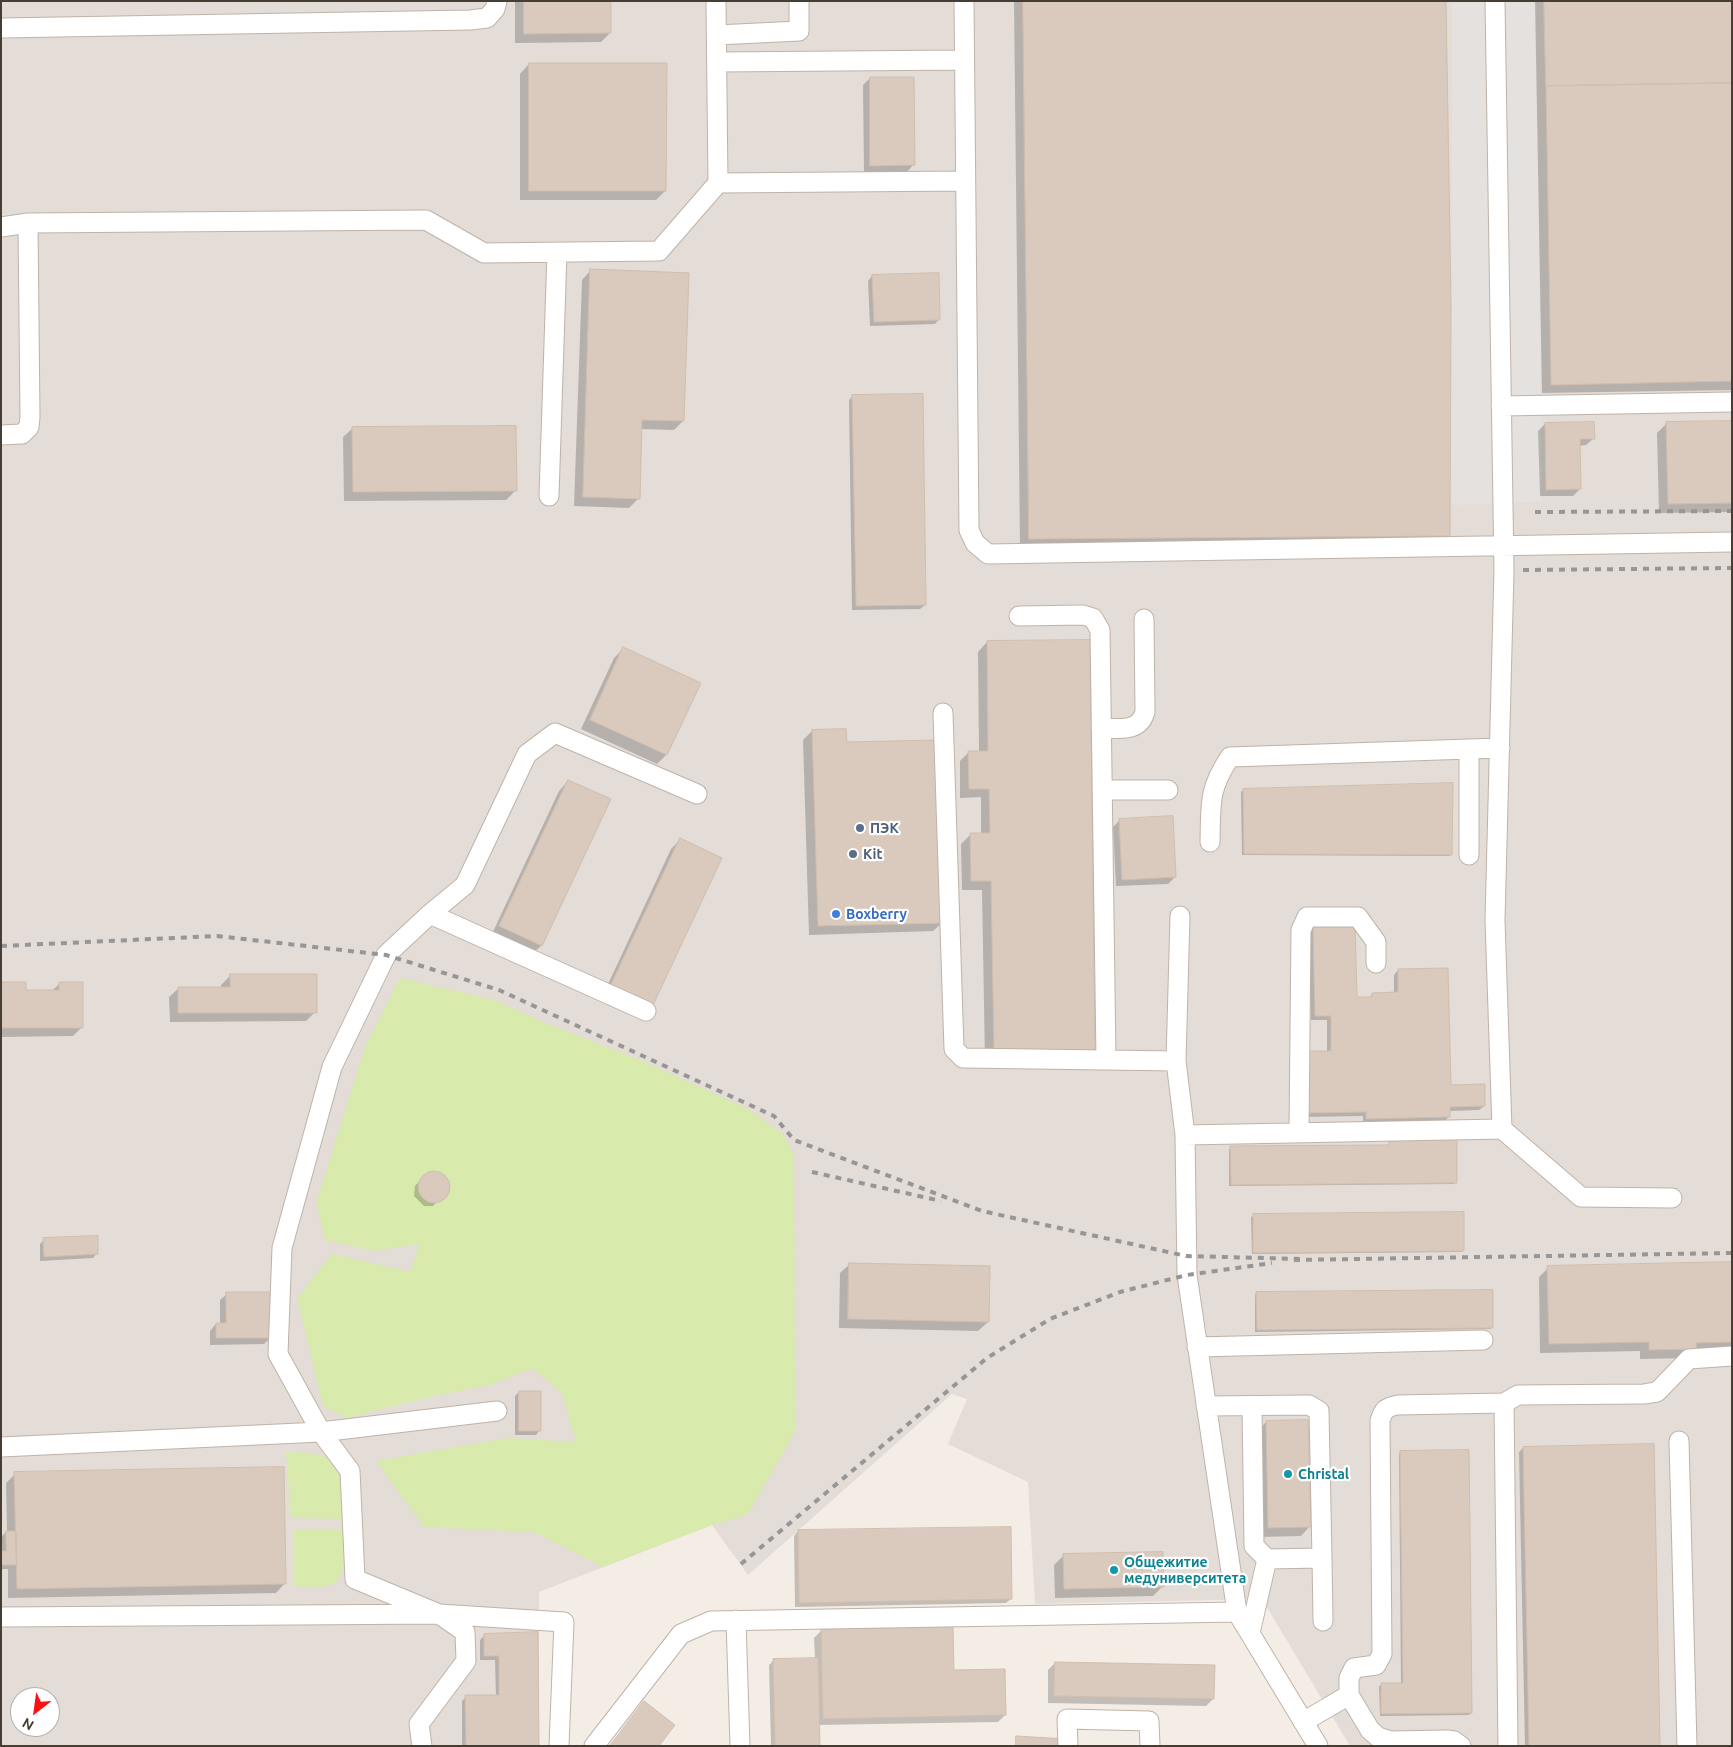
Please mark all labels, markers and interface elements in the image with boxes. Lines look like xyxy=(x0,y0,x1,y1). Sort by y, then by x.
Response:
place label: ПЭК xyxy=(870,820,899,836)
marker: ПЭК xyxy=(854,822,866,834)
place label: Kit xyxy=(863,846,882,862)
marker: Kit xyxy=(847,848,859,860)
place label: Boxberry xyxy=(846,906,907,922)
marker: Boxberry xyxy=(830,908,842,920)
place label: Christal xyxy=(1298,1466,1349,1482)
marker: Christal xyxy=(1282,1468,1294,1480)
place label: Общежитие медуниверситета xyxy=(1124,1554,1246,1586)
marker: Общежитие медуниверситета xyxy=(1108,1564,1120,1576)
north arrow xyxy=(10,1687,60,1737)
text: N xyxy=(19,1715,37,1734)

